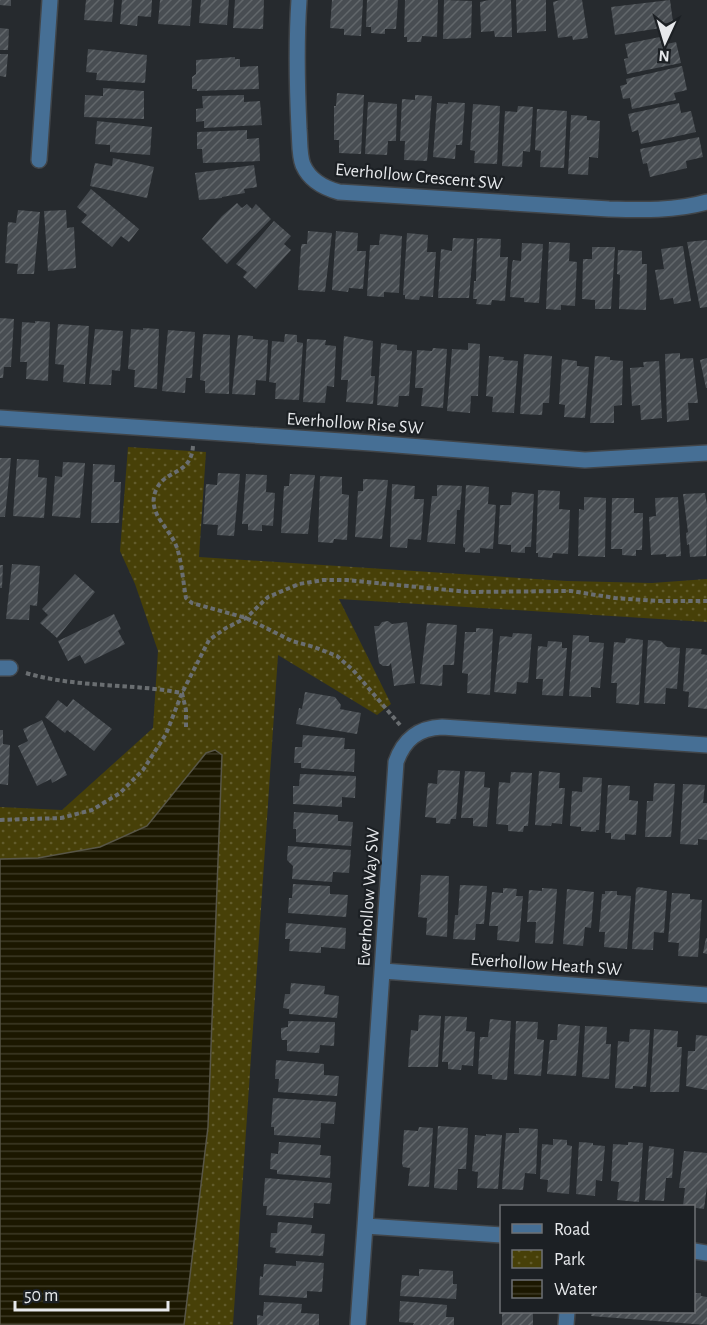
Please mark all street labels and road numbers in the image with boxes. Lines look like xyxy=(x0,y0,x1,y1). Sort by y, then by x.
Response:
street label: Everhollow Crescent SW xyxy=(334,161,503,193)
street label: Everhollow Rise SW xyxy=(286,410,424,438)
street label: Everhollow Way SW xyxy=(355,827,383,967)
street label: Everhollow Heath SW xyxy=(470,951,622,979)

